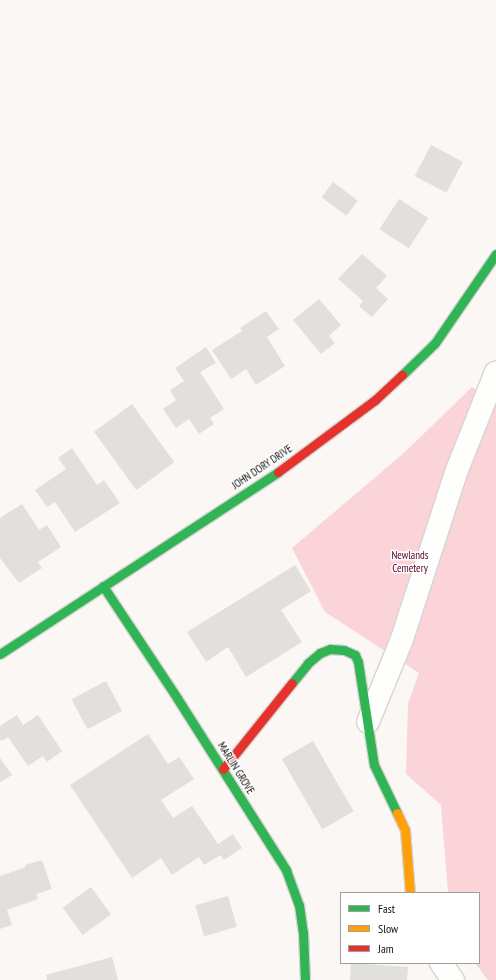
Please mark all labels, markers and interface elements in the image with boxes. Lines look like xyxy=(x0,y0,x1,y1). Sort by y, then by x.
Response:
street label: JOHN DORY DRIVE xyxy=(229,442,295,492)
park label: Newlands Cemetery xyxy=(391,549,429,575)
street label: MARLIN GROVE xyxy=(215,740,257,796)
legend xyxy=(340,892,480,964)
text: Fast xyxy=(378,901,395,916)
text: Slow xyxy=(378,921,398,936)
text: Jam xyxy=(378,941,394,956)

